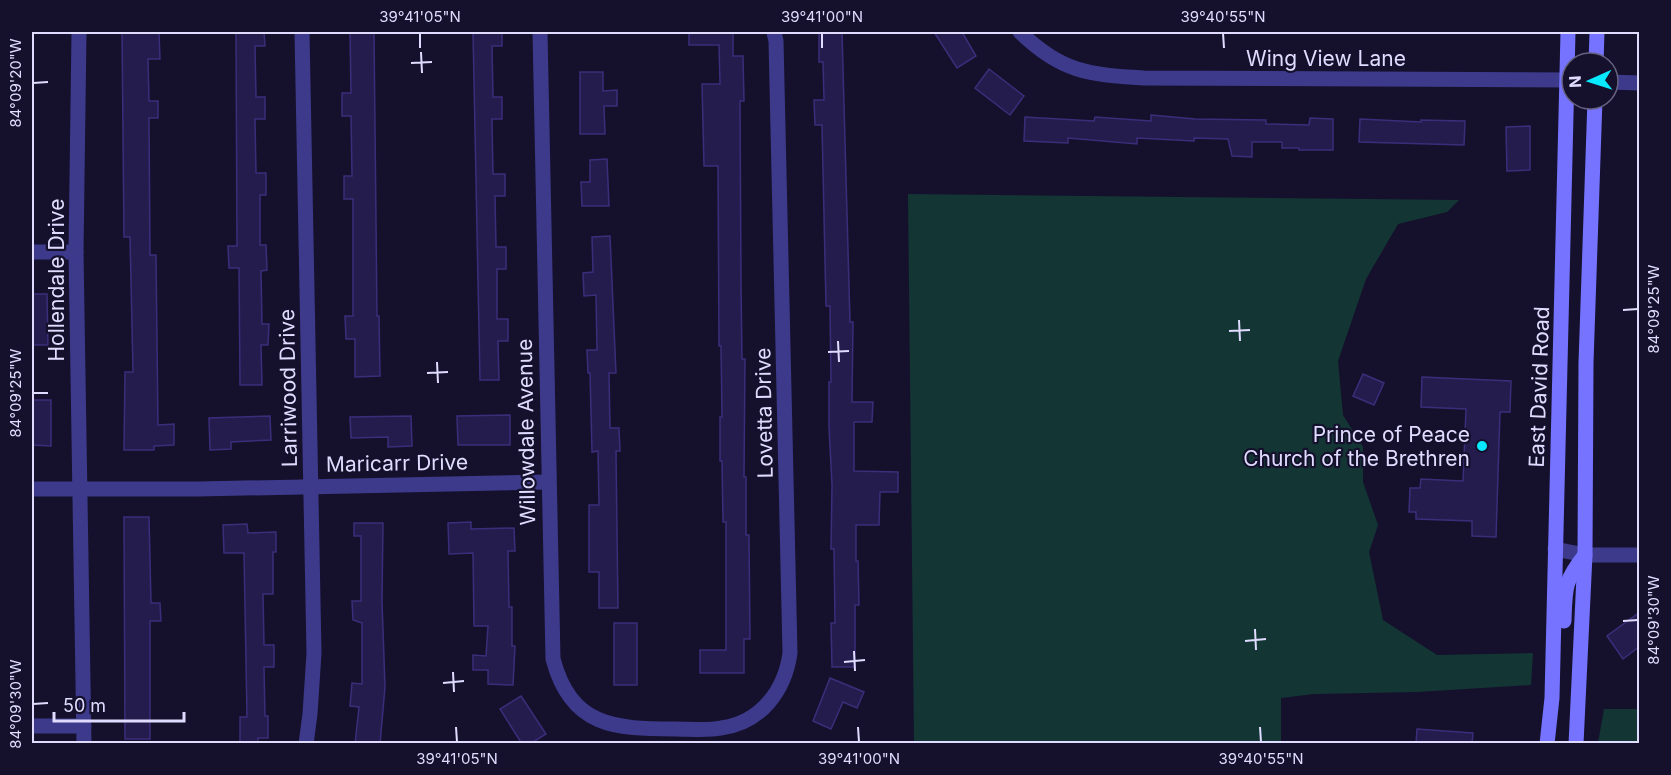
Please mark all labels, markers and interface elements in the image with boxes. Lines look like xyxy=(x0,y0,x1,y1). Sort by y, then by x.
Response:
text: 39°41'05"N xyxy=(379,7,461,26)
text: 39°41'00"N xyxy=(781,7,863,26)
text: 39°40'55"N xyxy=(1181,7,1265,26)
text: 84°09'20"W xyxy=(6,38,25,128)
street label: Wing View Lane xyxy=(1246,46,1406,71)
north arrow xyxy=(1560,51,1620,111)
text: N xyxy=(1565,75,1585,88)
street label: Hollendale Drive xyxy=(44,198,69,362)
text: 84°09'25"W xyxy=(1644,264,1663,353)
street label: East David Road xyxy=(1524,306,1554,468)
street label: Larriwood Drive xyxy=(274,309,302,467)
street label: Willowdale Avenue xyxy=(512,338,540,526)
street label: Lovetta Drive xyxy=(750,347,778,479)
text: 84°09'25"W xyxy=(6,348,25,437)
place label: Prince of Peace Church of the Brethren xyxy=(1243,422,1470,471)
marker: Prince of Peace Church of the Brethren xyxy=(1475,439,1489,453)
street label: Maricarr Drive xyxy=(326,449,468,477)
text: 84°09'30"W xyxy=(1644,575,1663,665)
text: 84°09'30"W xyxy=(6,659,25,749)
scale bar xyxy=(54,685,184,723)
text: 50 m xyxy=(63,695,106,716)
text: 39°41'05"N xyxy=(416,749,498,768)
text: 39°41'00"N xyxy=(818,749,900,768)
text: 39°40'55"N xyxy=(1219,749,1303,768)

